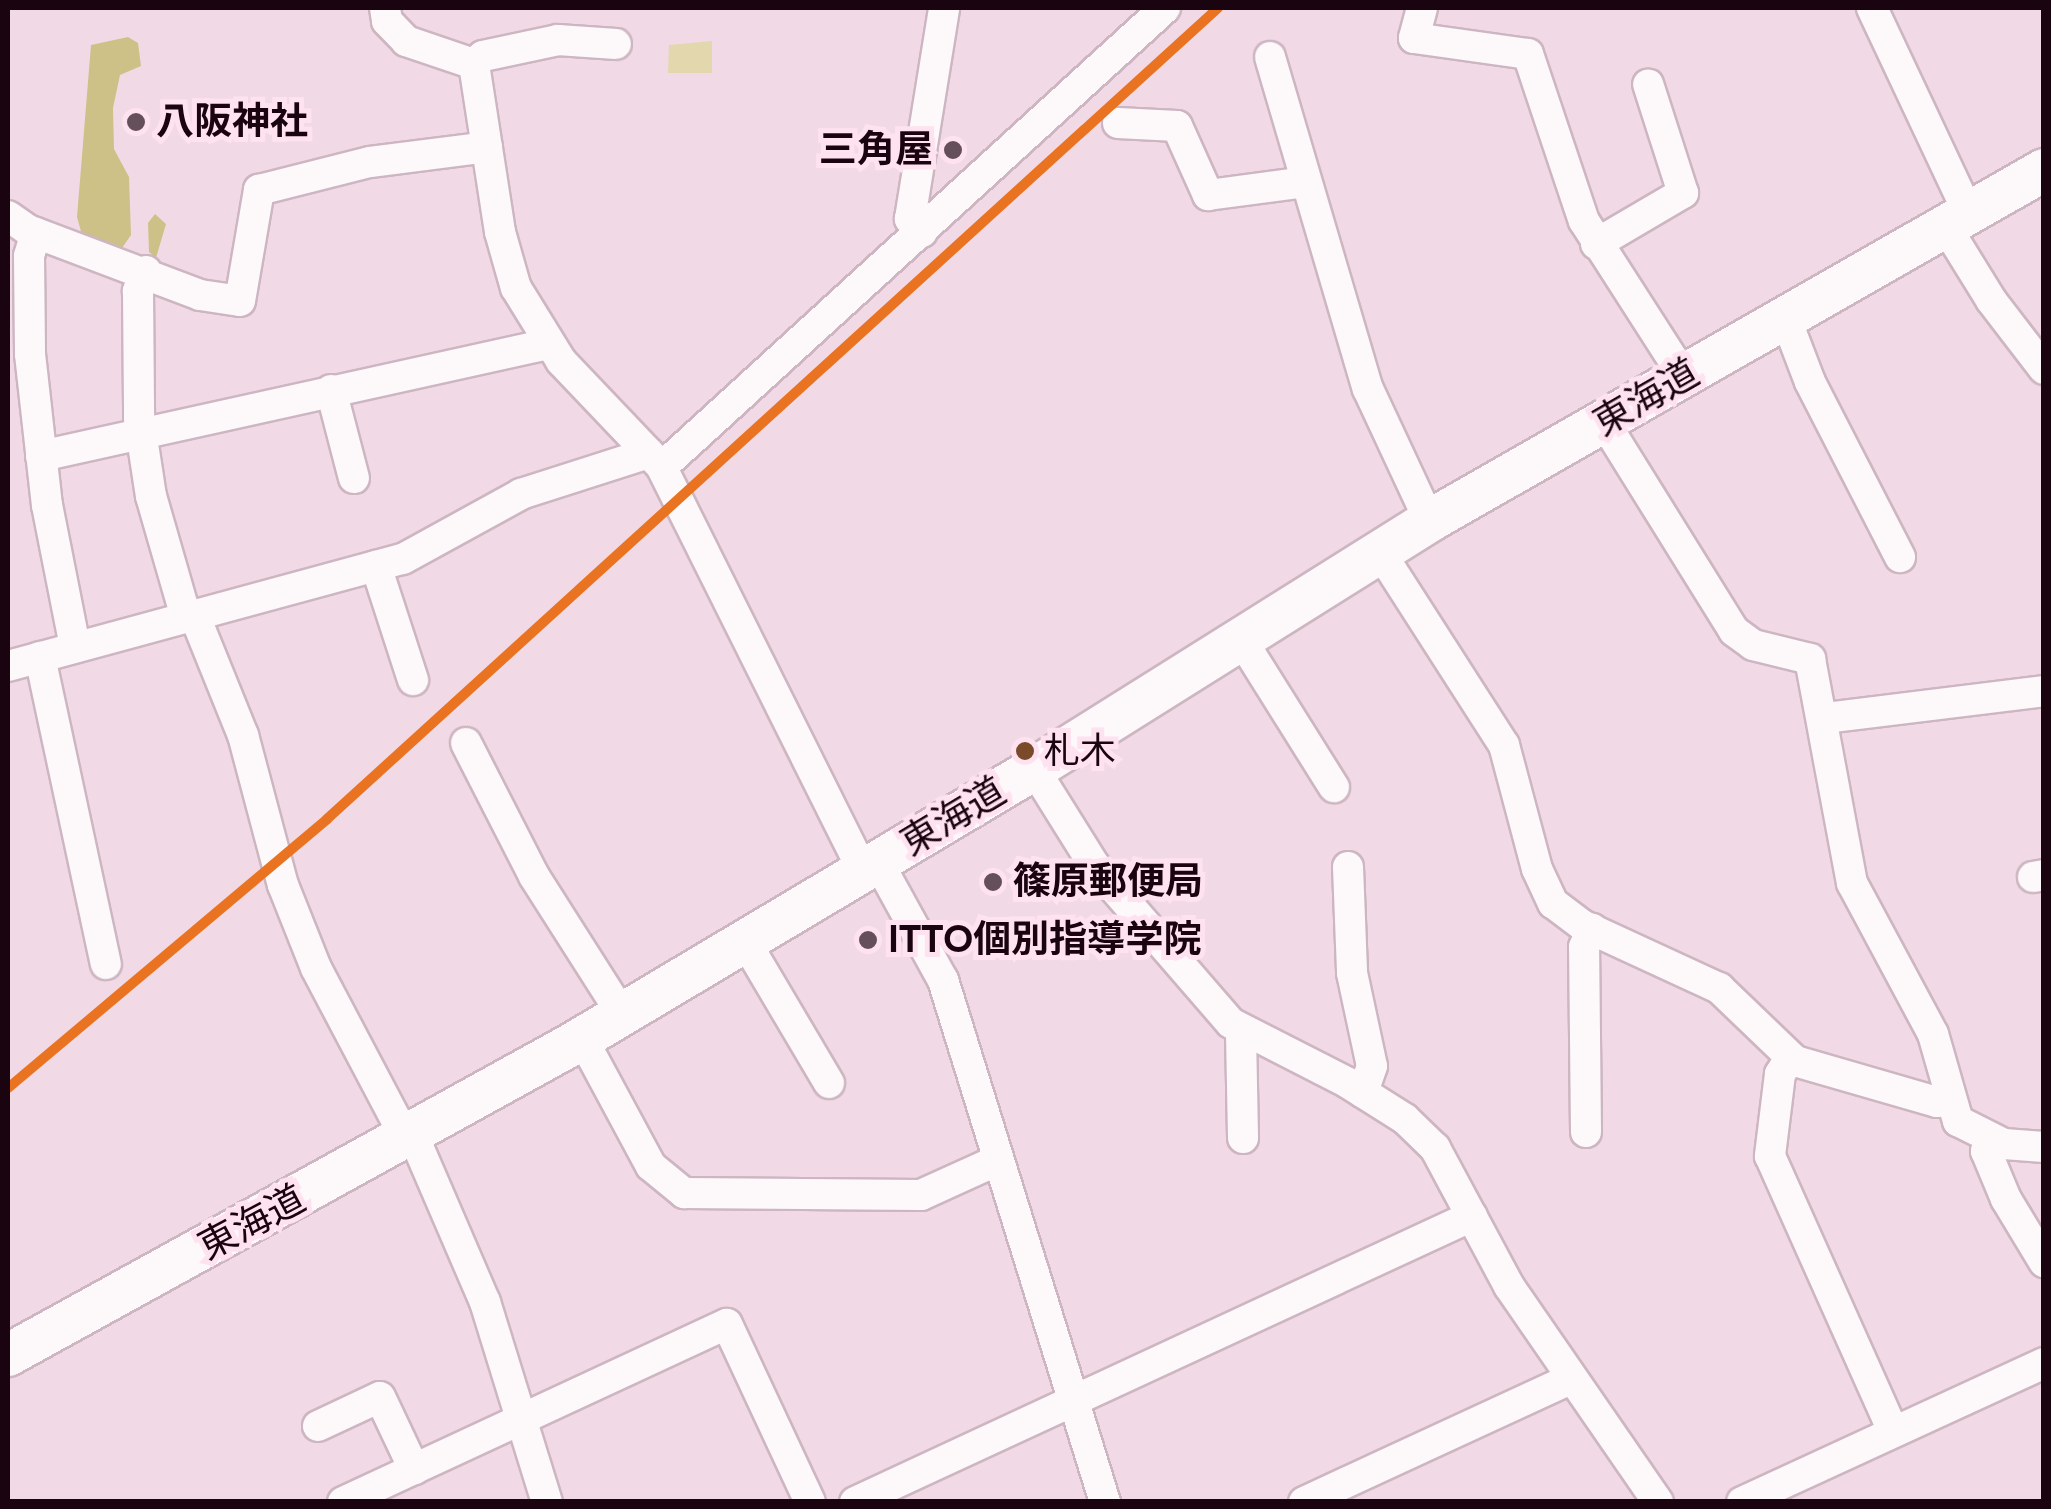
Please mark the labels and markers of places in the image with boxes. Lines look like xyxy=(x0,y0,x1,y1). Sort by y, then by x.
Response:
place label: 八阪神社 xyxy=(156,99,308,145)
marker: 八阪神社 xyxy=(125,111,147,133)
place label: 三角屋 xyxy=(819,127,933,173)
marker: 三角屋 xyxy=(942,139,964,161)
place label: 札木 xyxy=(1044,729,1116,773)
marker: 札木 xyxy=(1015,741,1035,761)
place label: 篠原郵便局 xyxy=(1013,859,1203,905)
marker: 篠原郵便局 xyxy=(982,871,1004,893)
place label: ITTO個別指導学院 xyxy=(888,917,1201,963)
marker: ITTO個別指導学院 xyxy=(857,929,879,951)

